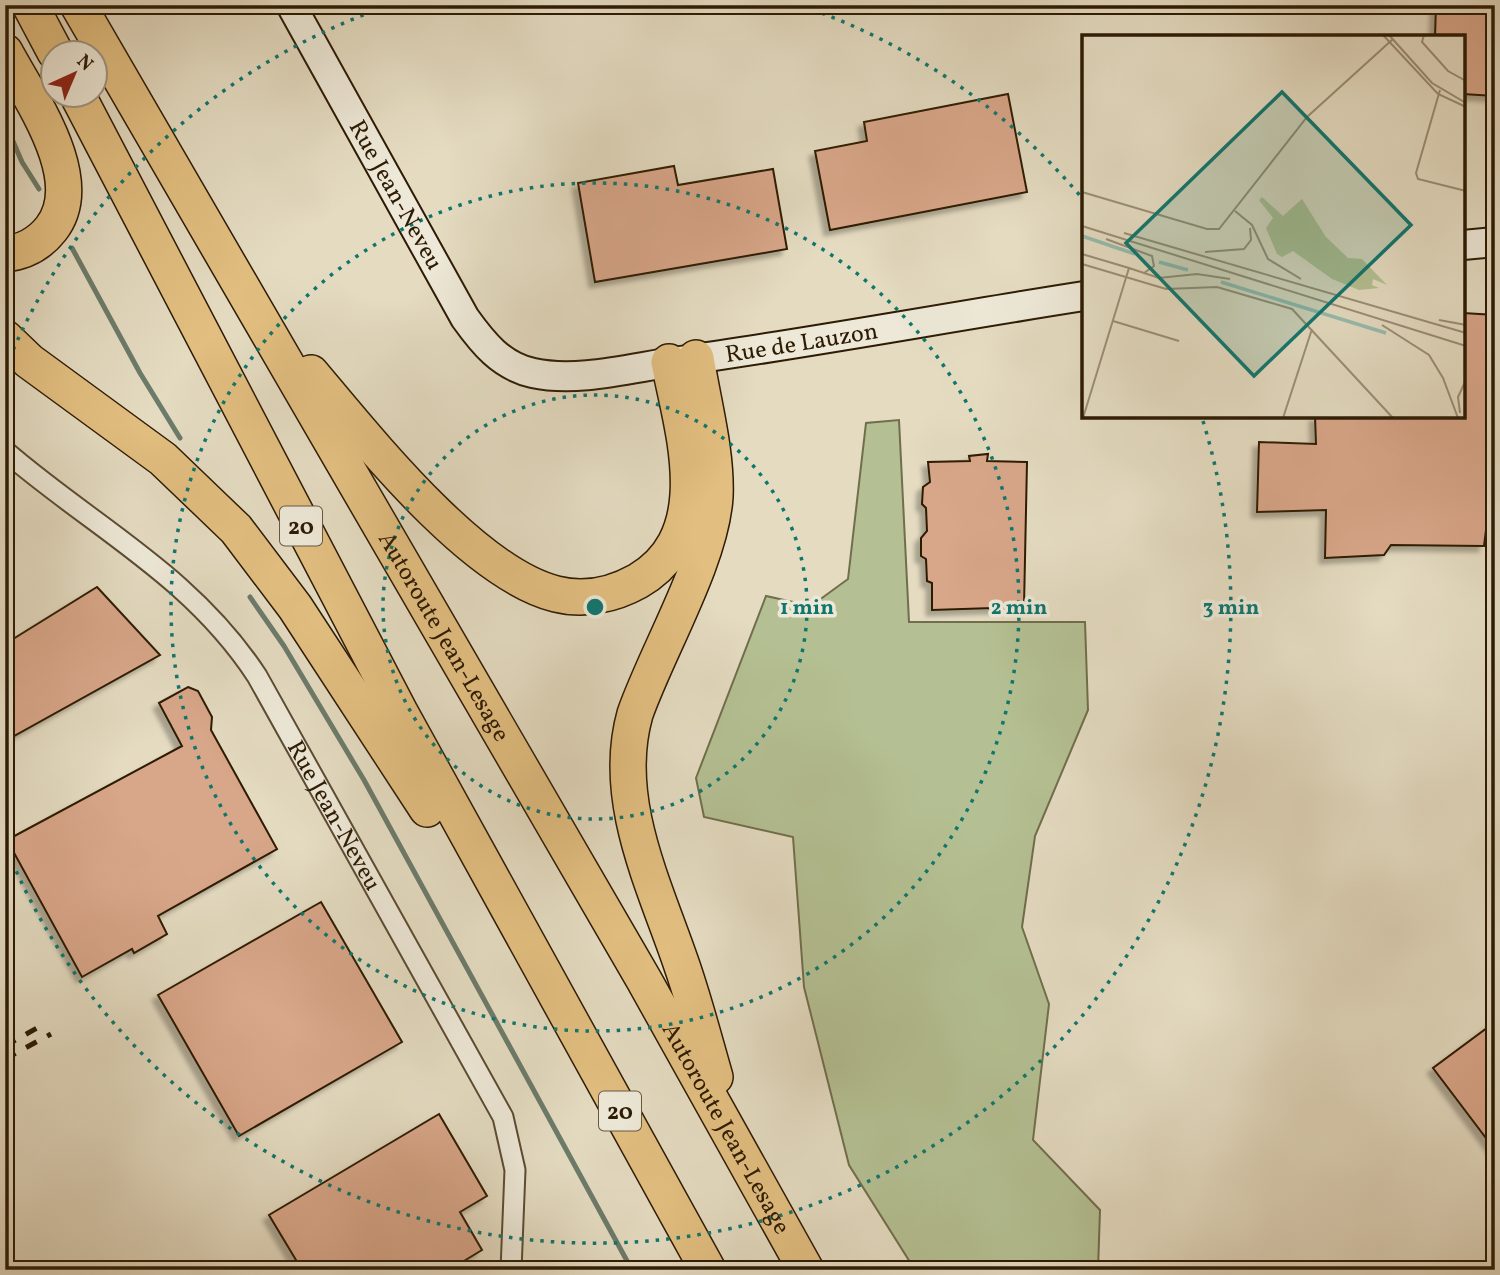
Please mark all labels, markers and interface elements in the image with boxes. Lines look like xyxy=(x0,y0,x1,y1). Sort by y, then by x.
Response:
inset map xyxy=(1082,35,1465,418)
north arrow xyxy=(38,38,108,108)
text: N xyxy=(70,49,99,77)
street label: Rue Jean-Neveu xyxy=(339,114,450,277)
street label: Rue de Lauzon xyxy=(723,315,881,373)
road number: 20 xyxy=(280,506,322,546)
street label: Autoroute Jean-Lesage xyxy=(368,526,517,749)
text: 1 min xyxy=(780,594,834,623)
text: 2 min xyxy=(991,594,1047,623)
text: 3 min xyxy=(1203,594,1259,623)
centre of rings xyxy=(583,595,607,619)
street label: Rue Jean-Neveu xyxy=(277,735,389,898)
street label: Autoroute Jean-Lesage xyxy=(652,1017,798,1241)
road number: 20 xyxy=(599,1092,641,1130)

